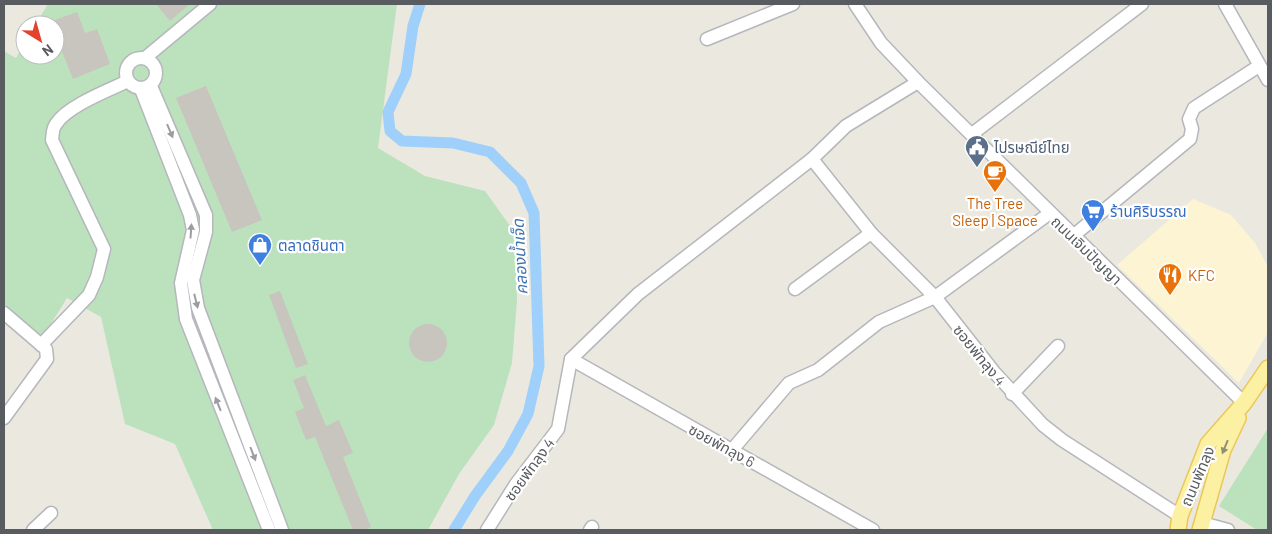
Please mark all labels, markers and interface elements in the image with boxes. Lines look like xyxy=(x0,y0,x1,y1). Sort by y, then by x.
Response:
north arrow xyxy=(15,15,65,65)
text: N xyxy=(39,41,57,60)
one-way arrow xyxy=(166,124,174,138)
public building icon: ไปรษณีย์ไทย xyxy=(964,134,990,168)
place label: ไปรษณีย์ไทย xyxy=(993,138,1070,156)
cafe icon: The Tree Sleep | Space xyxy=(982,159,1008,193)
place label: The Tree Sleep | Space xyxy=(952,194,1038,229)
supermarket icon: ร้านศิริบรรณ xyxy=(1080,198,1106,232)
place label: ร้านศิริบรรณ xyxy=(1110,202,1187,220)
street label: ถนนเจิมปัญญา xyxy=(1048,212,1126,288)
water label: คลองน้ำเจ็ด xyxy=(506,218,530,295)
one-way arrow xyxy=(187,223,195,239)
shop icon: ตลาดชินตา xyxy=(247,232,273,266)
place label: ตลาดชินตา xyxy=(278,236,345,254)
restaurant icon: KFC xyxy=(1157,262,1183,296)
place label: KFC xyxy=(1188,266,1215,284)
one-way arrow xyxy=(192,294,200,309)
street label: ซอยพัทลุง 4 xyxy=(949,321,1010,390)
one-way arrow xyxy=(214,397,222,411)
street label: ซอยพัทลุง 6 xyxy=(685,419,758,471)
street label: ซอยพัทลุง 4 xyxy=(500,434,559,505)
one-way arrow xyxy=(1220,440,1228,454)
street label: ถนนพัทลุง xyxy=(1176,443,1219,509)
one-way arrow xyxy=(250,446,257,461)

